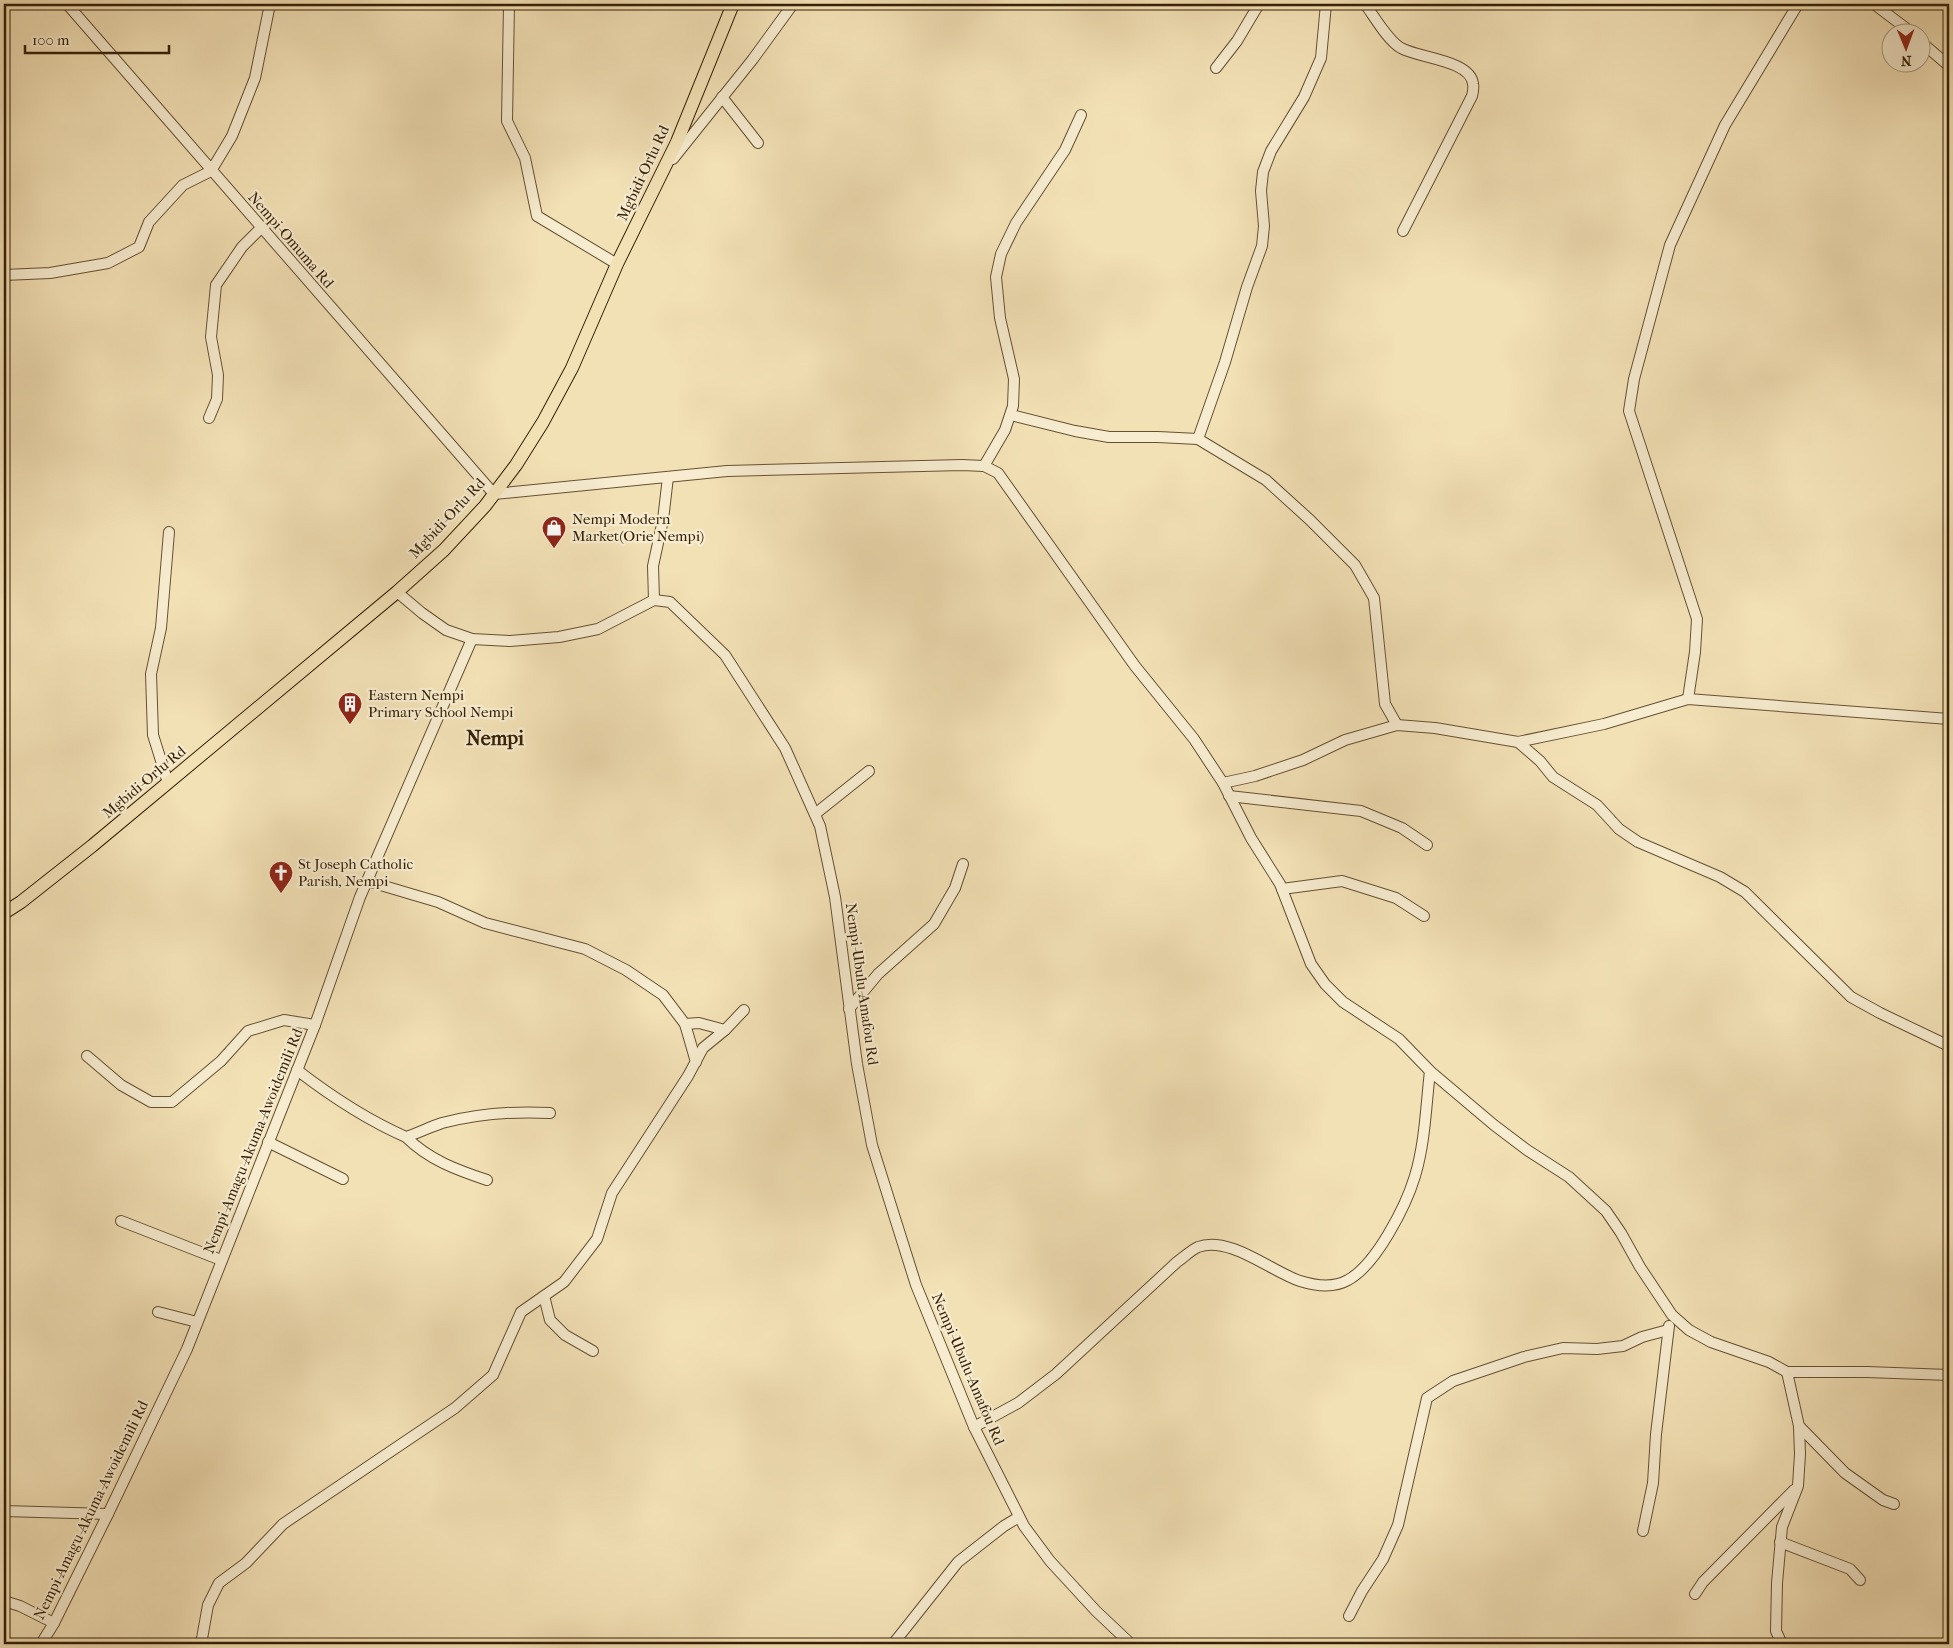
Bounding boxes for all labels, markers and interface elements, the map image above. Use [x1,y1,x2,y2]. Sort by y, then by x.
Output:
scale bar [25,22,169,54]
north arrow [1880,22,1930,72]
text: 100 m [32,31,70,49]
text: N [1900,52,1912,69]
street label: Mgbidi-Orlu Rd [613,122,673,224]
street label: Nempi-Omuma Rd [244,188,338,292]
street label: Mgbidi-Orlu Rd [405,474,489,562]
place label: Nempi Modern Market(Orie Nempi) [572,510,704,545]
shop icon: Nempi Modern Market(Orie Nempi) [541,515,567,549]
place label: Eastern Nempi Primary School Nempi [368,686,514,721]
building icon: Eastern Nempi Primary School Nempi [337,691,363,725]
district label: Nempi [466,727,525,750]
street label: Mgbidi-Orlu Rd [99,741,190,822]
place label: St Joseph Catholic Parish, Nempi [298,855,414,890]
church icon: St Joseph Catholic Parish, Nempi [268,860,294,894]
street label: Nempi-Ubulu-Amafou Rd [842,902,882,1067]
street label: Nempi-Amagu-Akuma-Awoidemili Rd [199,1025,307,1256]
street label: Nempi-Ubulu-Amafou Rd [928,1290,1009,1449]
street label: Nempi-Amagu-Akuma-Awoidemili Rd [30,1397,152,1622]

